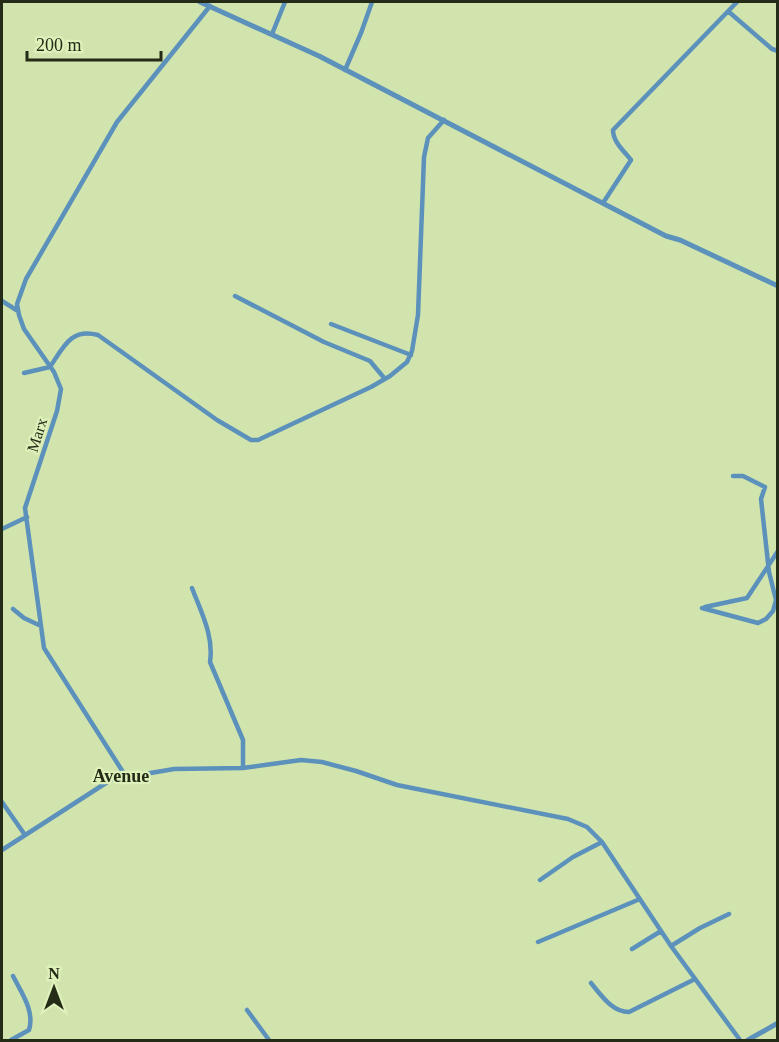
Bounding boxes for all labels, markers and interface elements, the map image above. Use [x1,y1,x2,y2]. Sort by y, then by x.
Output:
scale bar [27,24,160,62]
text: 200 m [36,35,82,55]
street label: Marx [24,416,50,454]
district label: Avenue [93,766,149,786]
north arrow [24,958,84,1018]
text: N [48,965,60,982]

